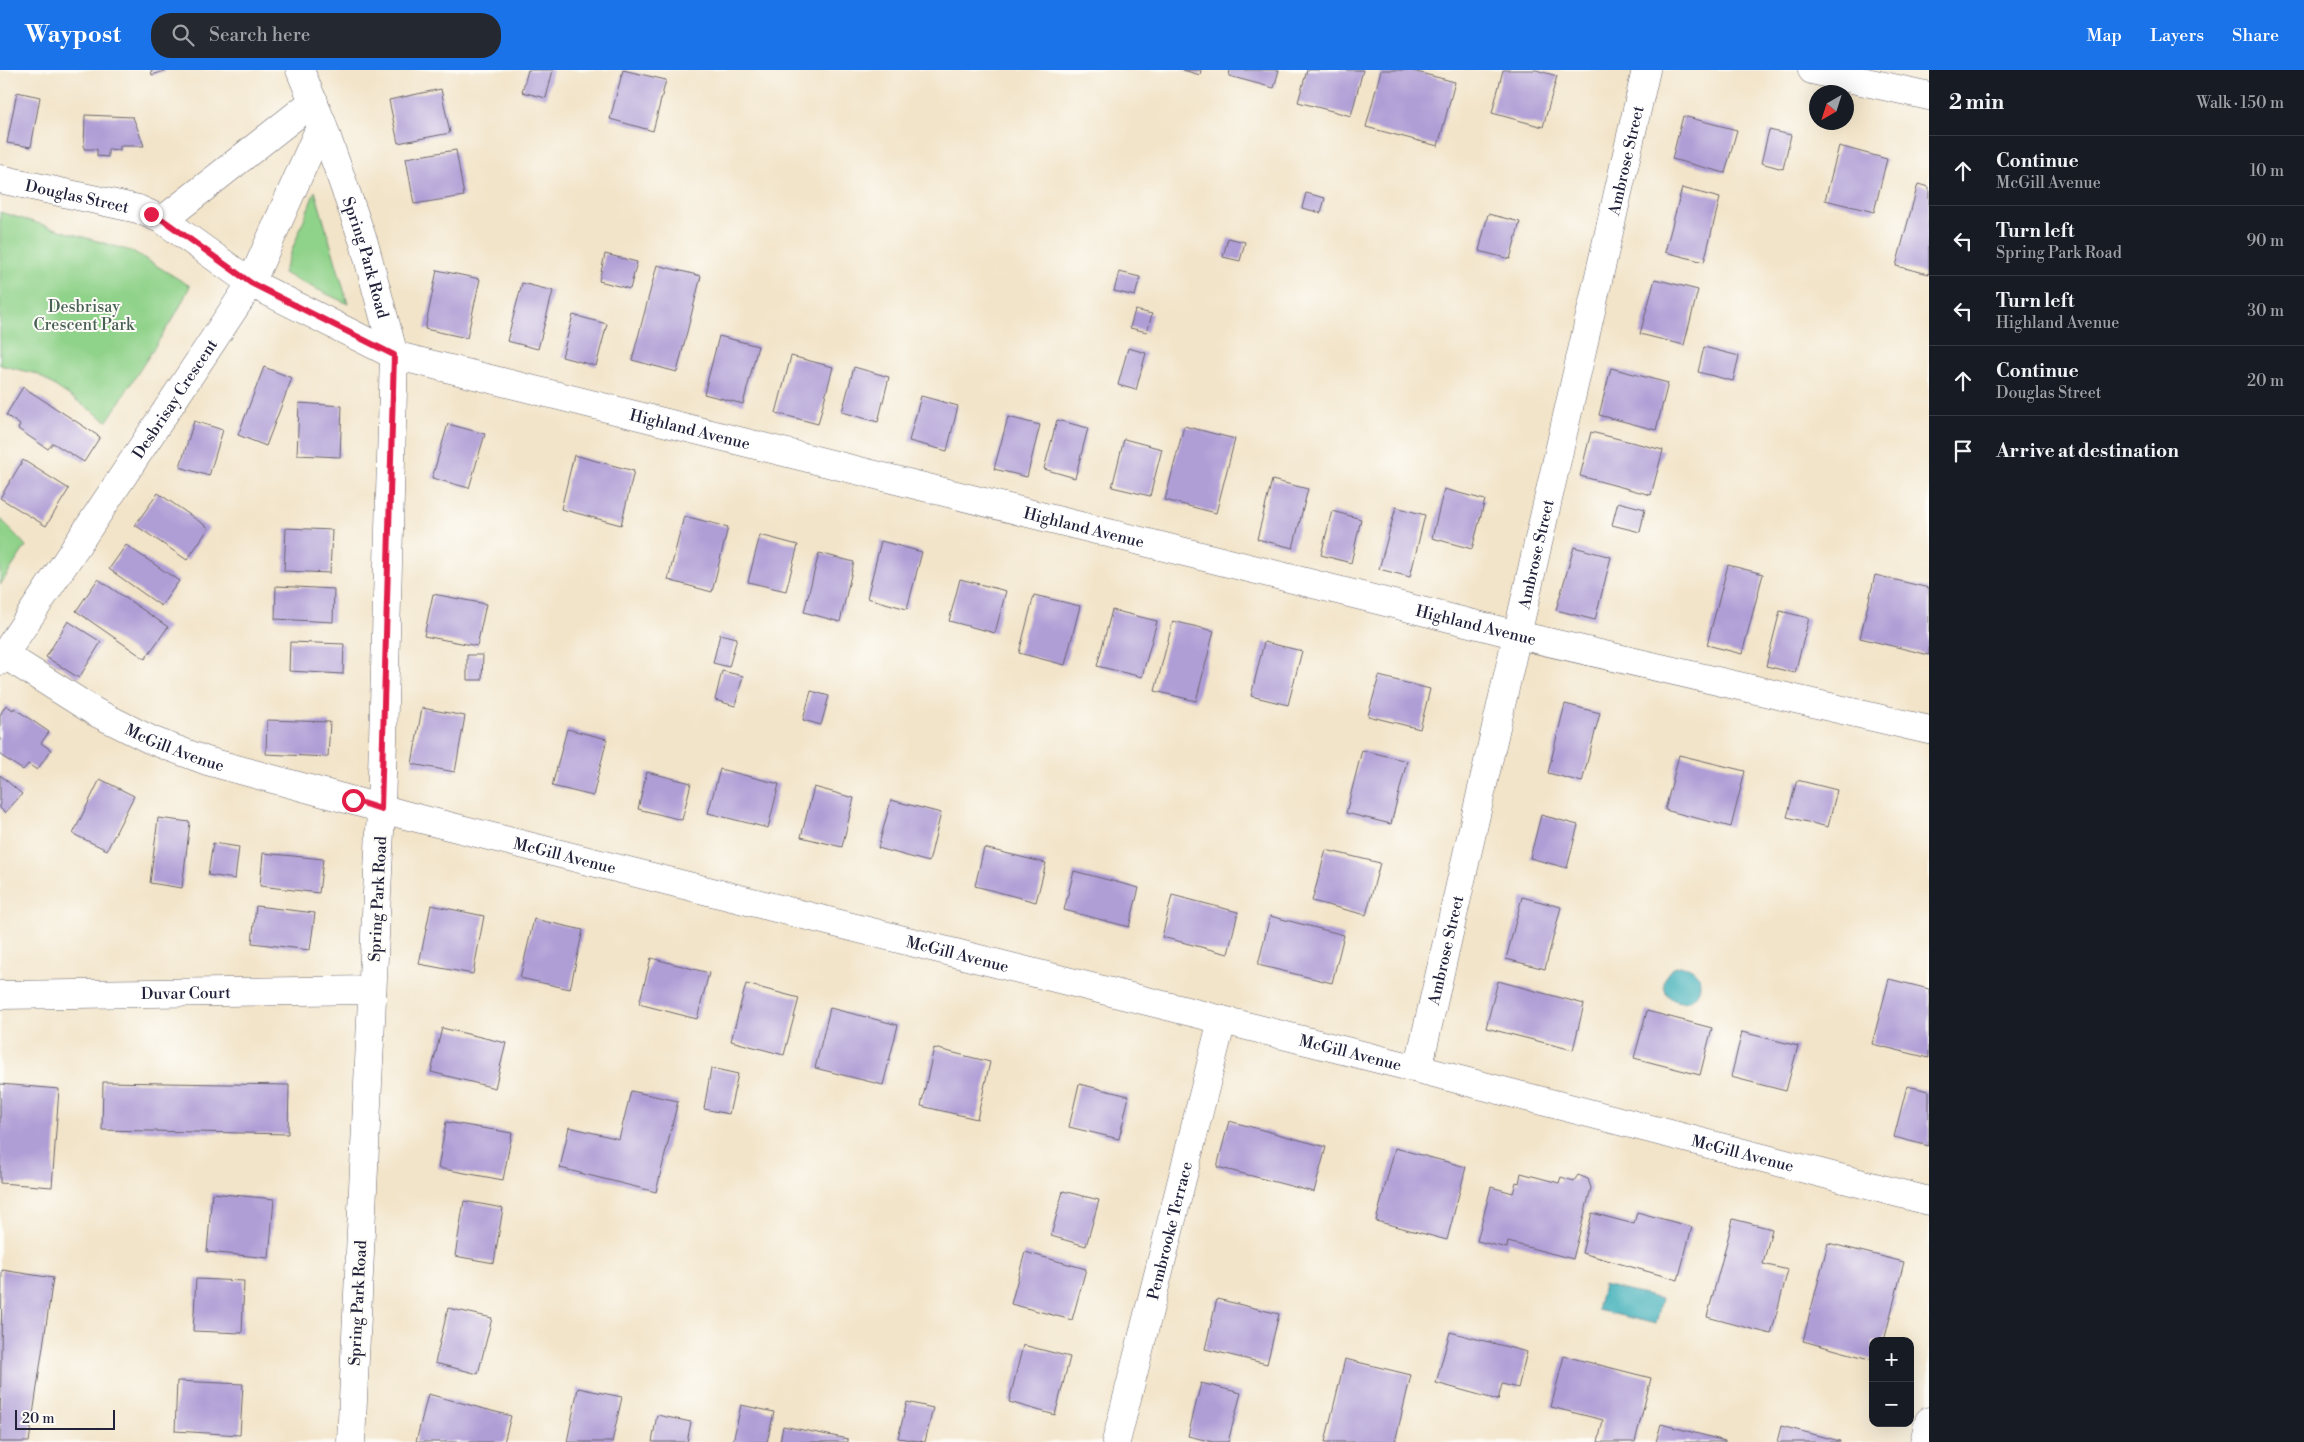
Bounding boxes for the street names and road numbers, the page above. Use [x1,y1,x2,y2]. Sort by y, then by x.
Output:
street label: Ambrose Street [1604,104,1649,218]
street label: Douglas Street [23,176,131,218]
street label: Spring Park Road [338,194,393,321]
street label: Desbrisay Crescent [128,335,222,463]
street label: Highland Avenue [627,405,752,454]
street label: Ambrose Street [1514,497,1559,612]
street label: Highland Avenue [1021,503,1146,553]
street label: Highland Avenue [1413,601,1538,650]
street label: McGill Avenue [121,720,226,776]
street label: McGill Avenue [511,834,618,879]
street label: Spring Park Road [365,836,391,962]
street label: Ambrose Street [1424,893,1468,1008]
street label: McGill Avenue [904,932,1011,977]
street label: Duvar Court [141,983,231,1004]
street label: McGill Avenue [1297,1031,1404,1076]
street label: McGill Avenue [1689,1131,1796,1177]
street label: Pembrooke Terrace [1143,1160,1197,1302]
street label: Spring Park Road [345,1240,371,1366]

